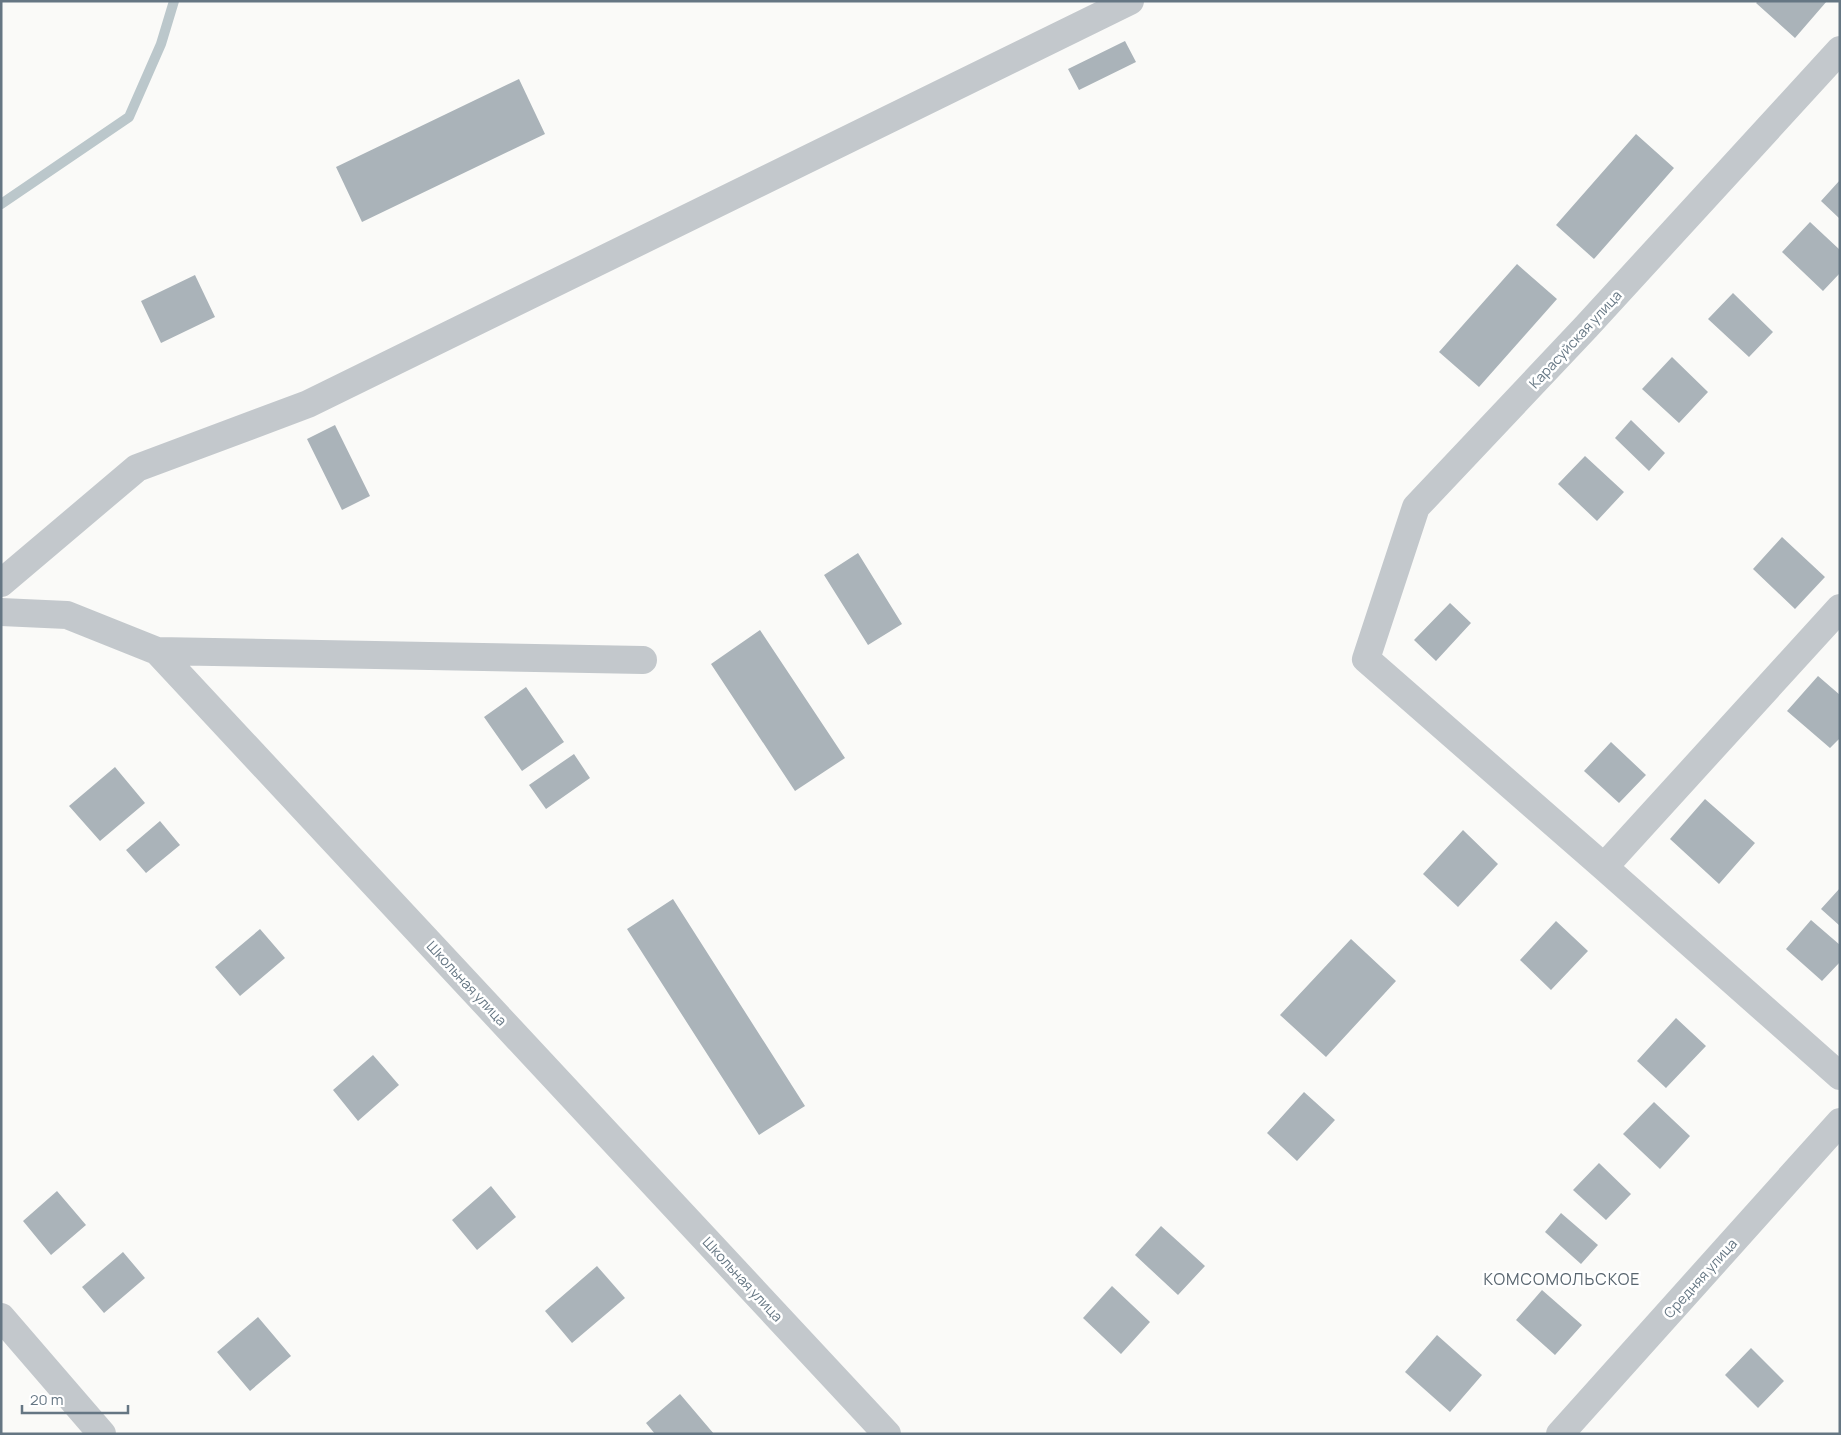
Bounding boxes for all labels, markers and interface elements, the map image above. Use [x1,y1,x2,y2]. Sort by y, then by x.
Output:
street label: Карасуйская улица [1525,286,1625,392]
street label: Школьная улица [423,937,511,1029]
street label: Школьная улица [699,1233,787,1325]
street label: Средняя улица [1659,1234,1741,1322]
district label: КОМСОМОЛЬСКОЕ [1484,1268,1640,1290]
scale bar [22,1382,129,1414]
text: 20 m [30,1389,63,1410]

